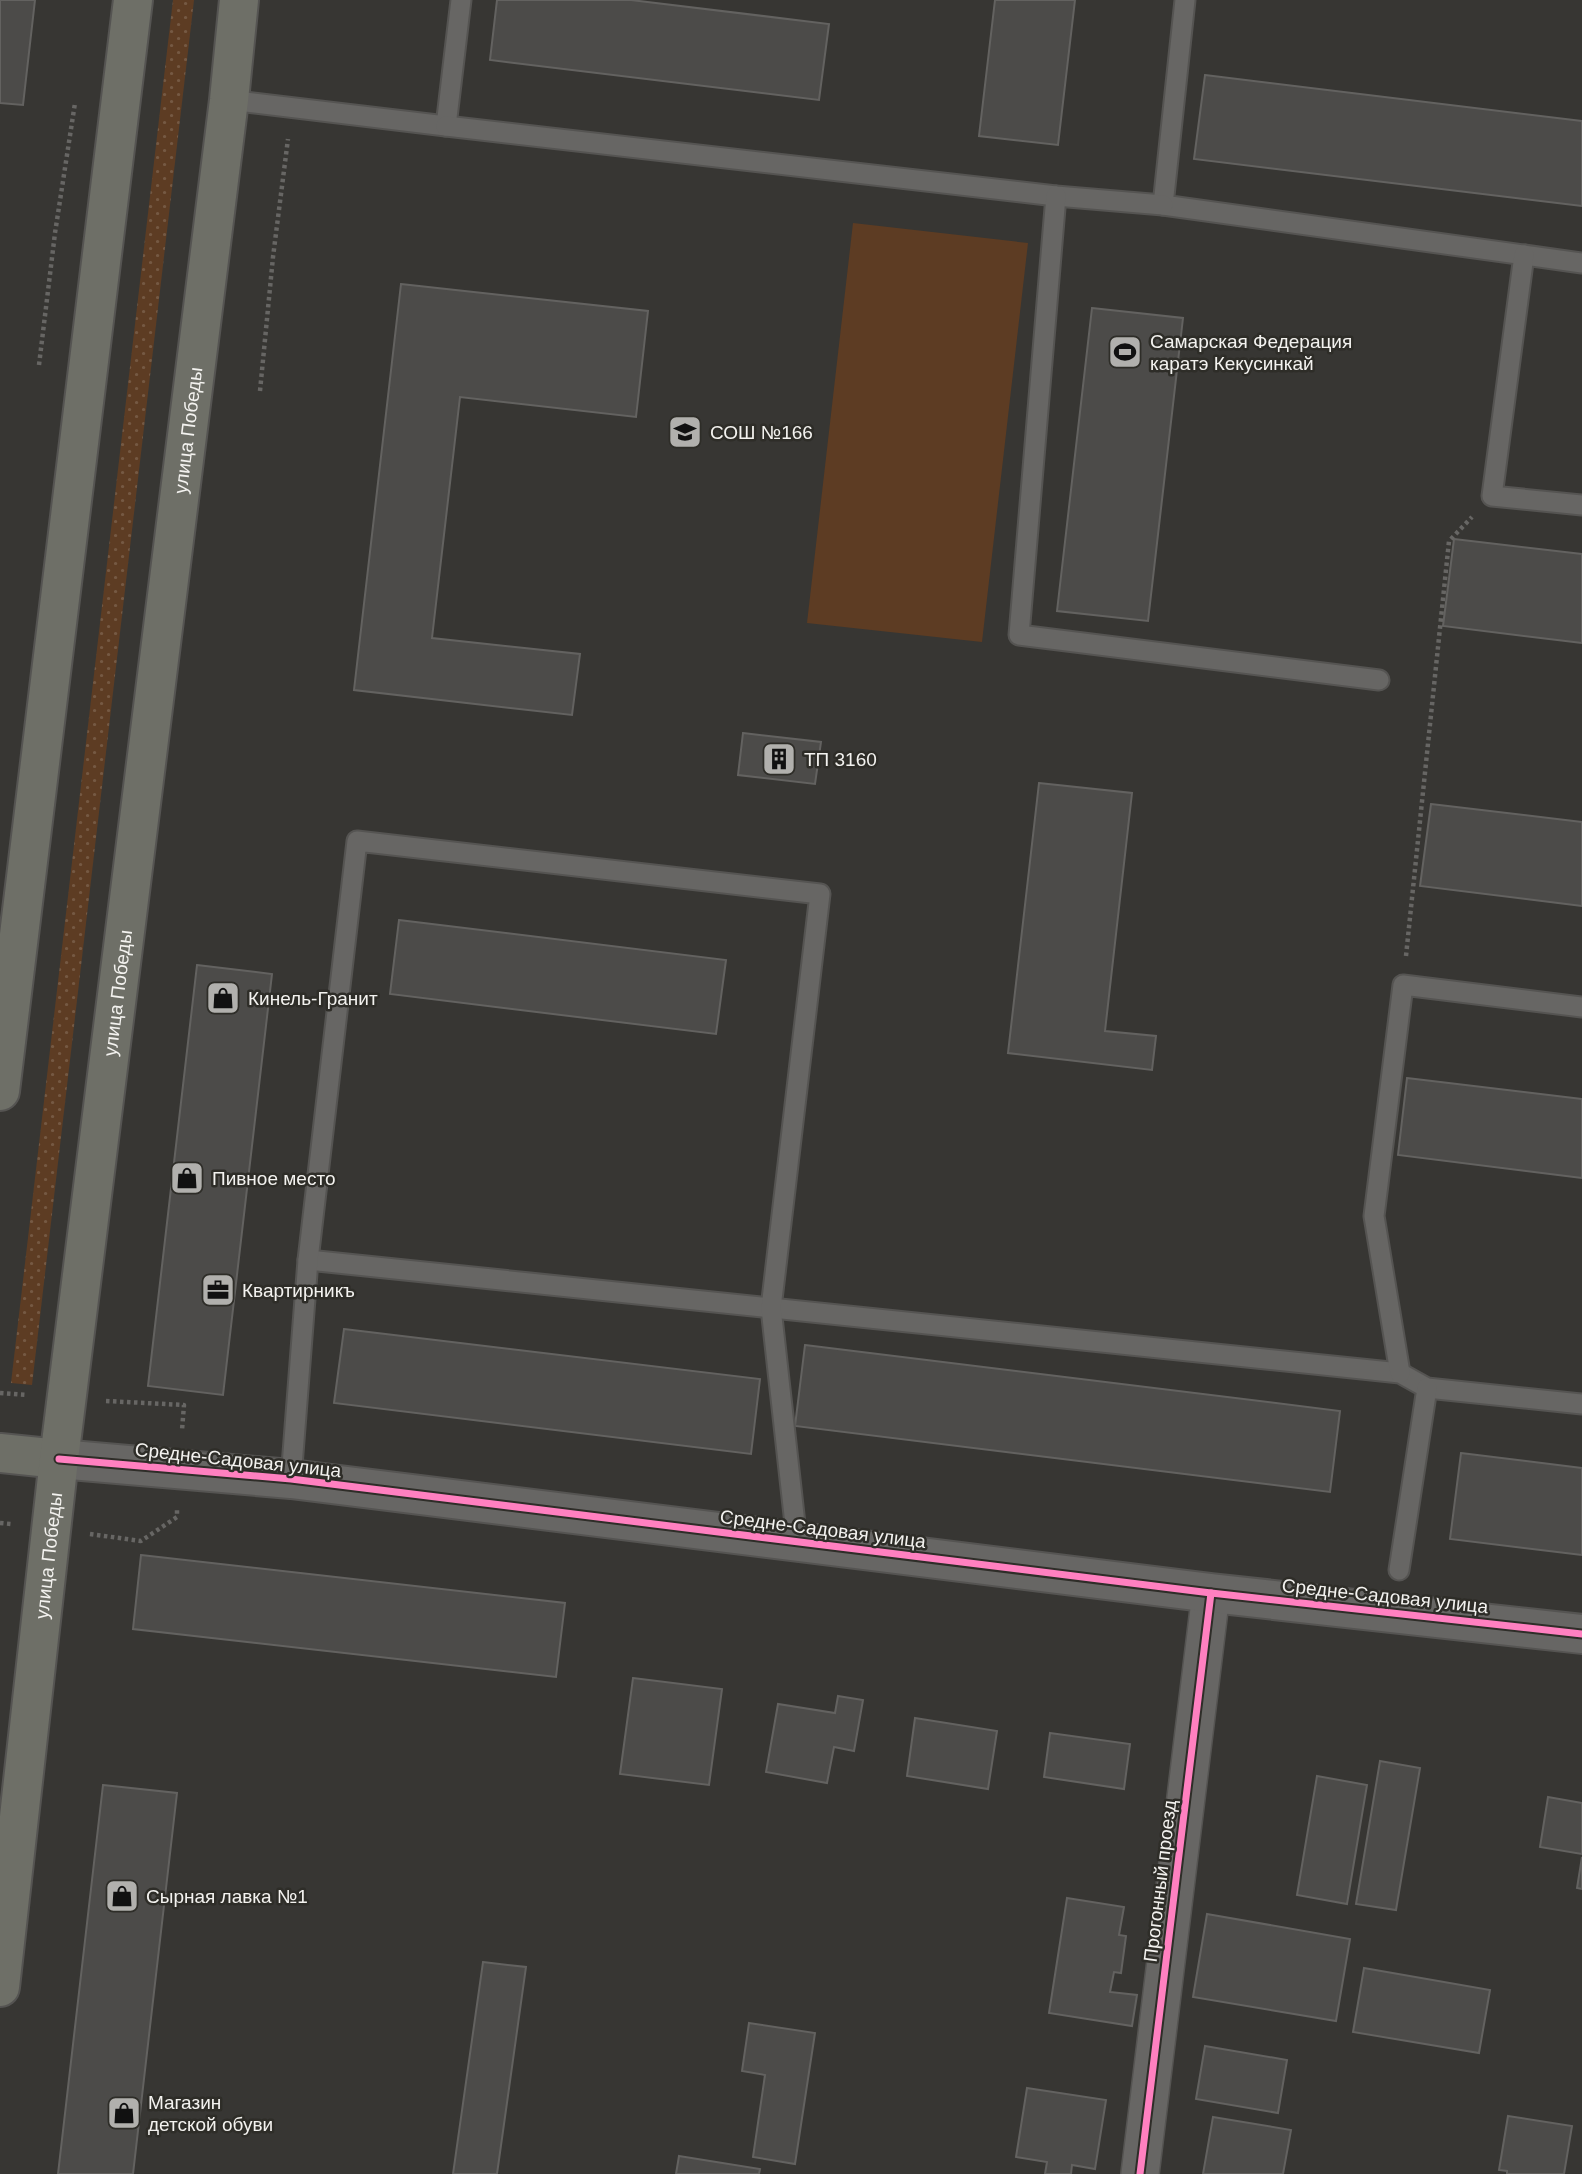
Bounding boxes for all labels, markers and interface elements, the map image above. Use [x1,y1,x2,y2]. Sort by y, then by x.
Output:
place label: Самарская Федерация каратэ Кекусинкай [1150,331,1352,374]
sports icon: Самарская Федерация каратэ Кекусинкай [1106,333,1144,371]
street label: улица Победы [169,366,206,495]
school or university icon: СОШ №166 [666,413,704,451]
place label: СОШ №166 [710,422,813,443]
building icon: ТП 3160 [760,740,798,778]
place label: ТП 3160 [804,749,877,770]
street label: улица Победы [99,928,136,1057]
shop icon: Кинель-Гранит [204,979,242,1017]
place label: Кинель-Гранит [248,988,378,1009]
shop icon: Пивное место [168,1159,206,1197]
place label: Пивное место [212,1168,335,1189]
office icon: Квартирникъ [199,1271,237,1309]
place label: Квартирникъ [242,1280,355,1301]
street label: Средне-Садовая улица [134,1439,343,1481]
street label: улица Победы [31,1491,66,1620]
street label: Средне-Садовая улица [719,1506,928,1552]
street label: Средне-Садовая улица [1281,1575,1490,1617]
street label: Прогонный проезд [1140,1799,1180,1963]
shop icon: Сырная лавка №1 [103,1877,141,1915]
place label: Сырная лавка №1 [146,1886,308,1907]
place label: Магазин детской обуви [148,2092,273,2135]
shop icon: Магазин детской обуви [105,2094,143,2132]

